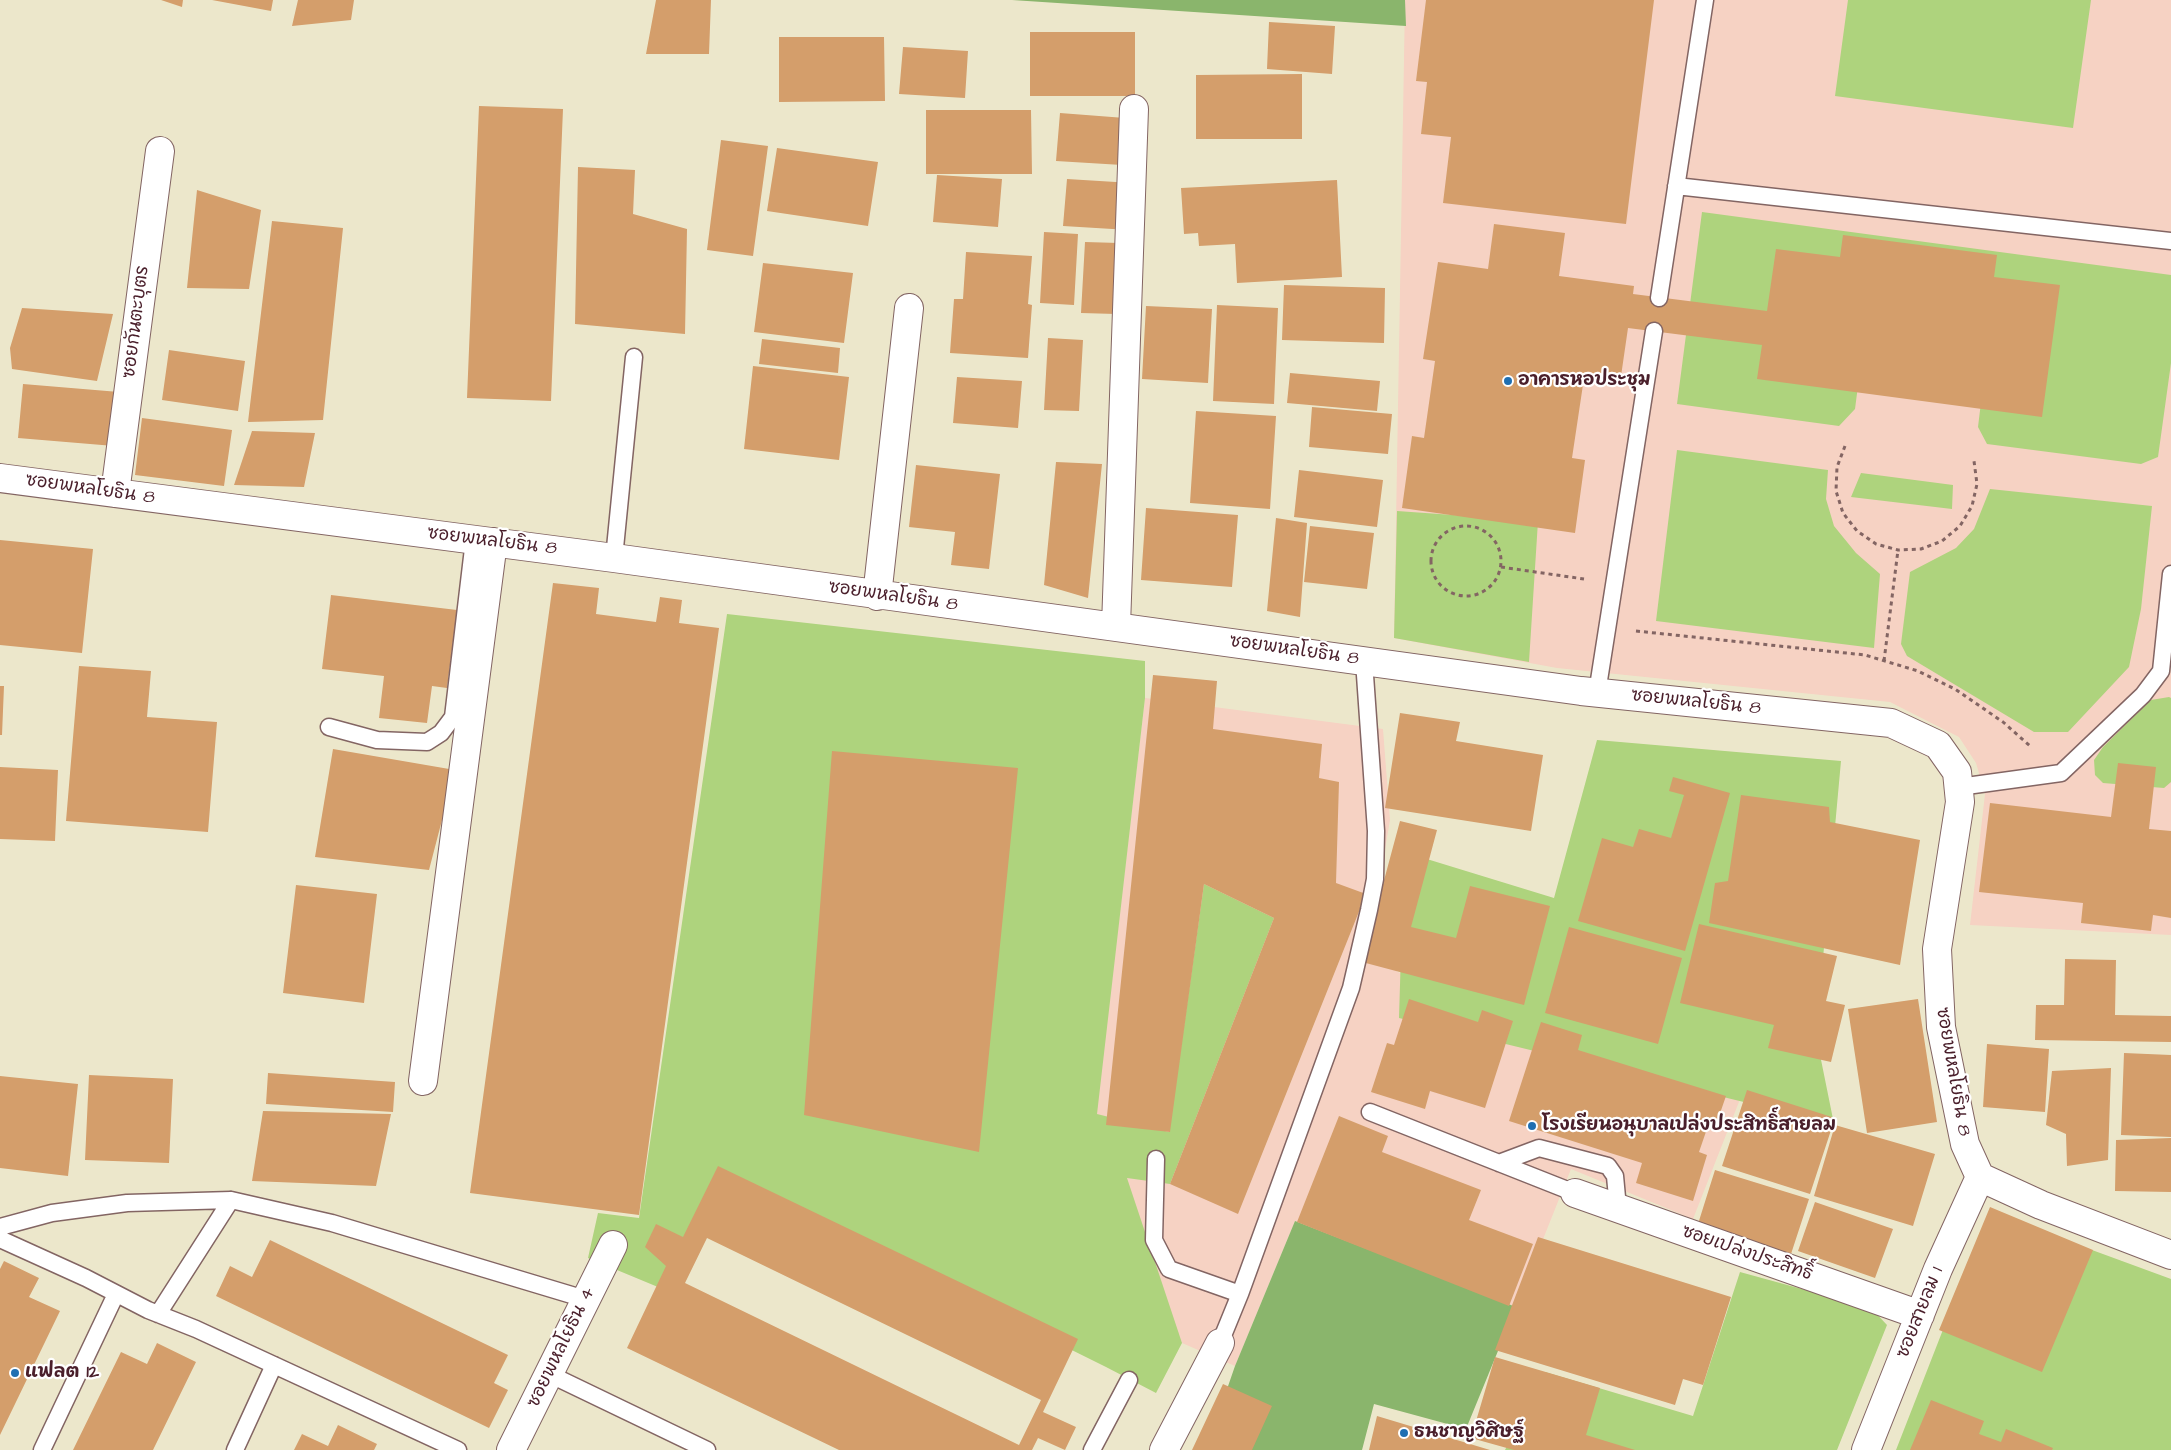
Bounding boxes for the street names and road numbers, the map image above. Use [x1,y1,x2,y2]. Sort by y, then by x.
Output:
street label: ซอยกันตะบุตร [119,264,155,380]
street label: ซอยพหลโยธิน 8 [24,470,156,510]
street label: ซอยพหลโยธิน 8 [426,523,558,561]
street label: ซอยพหลโยธิน 8 [827,577,959,617]
street label: ซอยพหลโยธิน 8 [1228,631,1360,671]
street label: ซอยพหลโยธิน 8 [1630,685,1762,721]
street label: ซอยพหลโยธิน 8 [1930,1006,1974,1138]
street label: ซอยเปล่งประสิทธิ์ [1679,1221,1815,1287]
street label: ซอยสายลม 1 [1893,1264,1949,1362]
street label: ซอยพหลโยธิน 4 [524,1284,600,1412]

